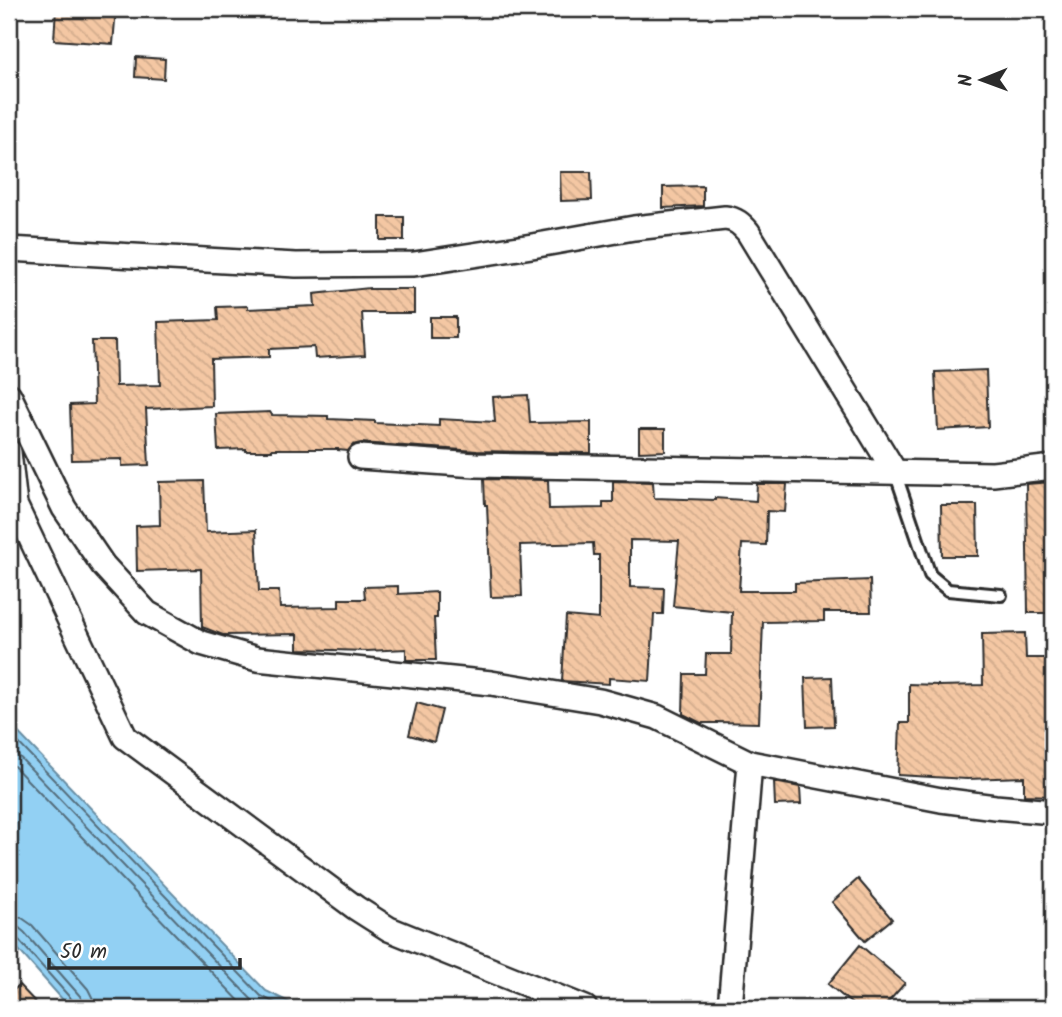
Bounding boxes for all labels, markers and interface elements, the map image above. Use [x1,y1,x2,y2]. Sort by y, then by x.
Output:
north arrow [946,46,1016,116]
text: N [952,74,982,87]
scale bar [49,926,240,970]
text: 50 m [60,936,107,969]

